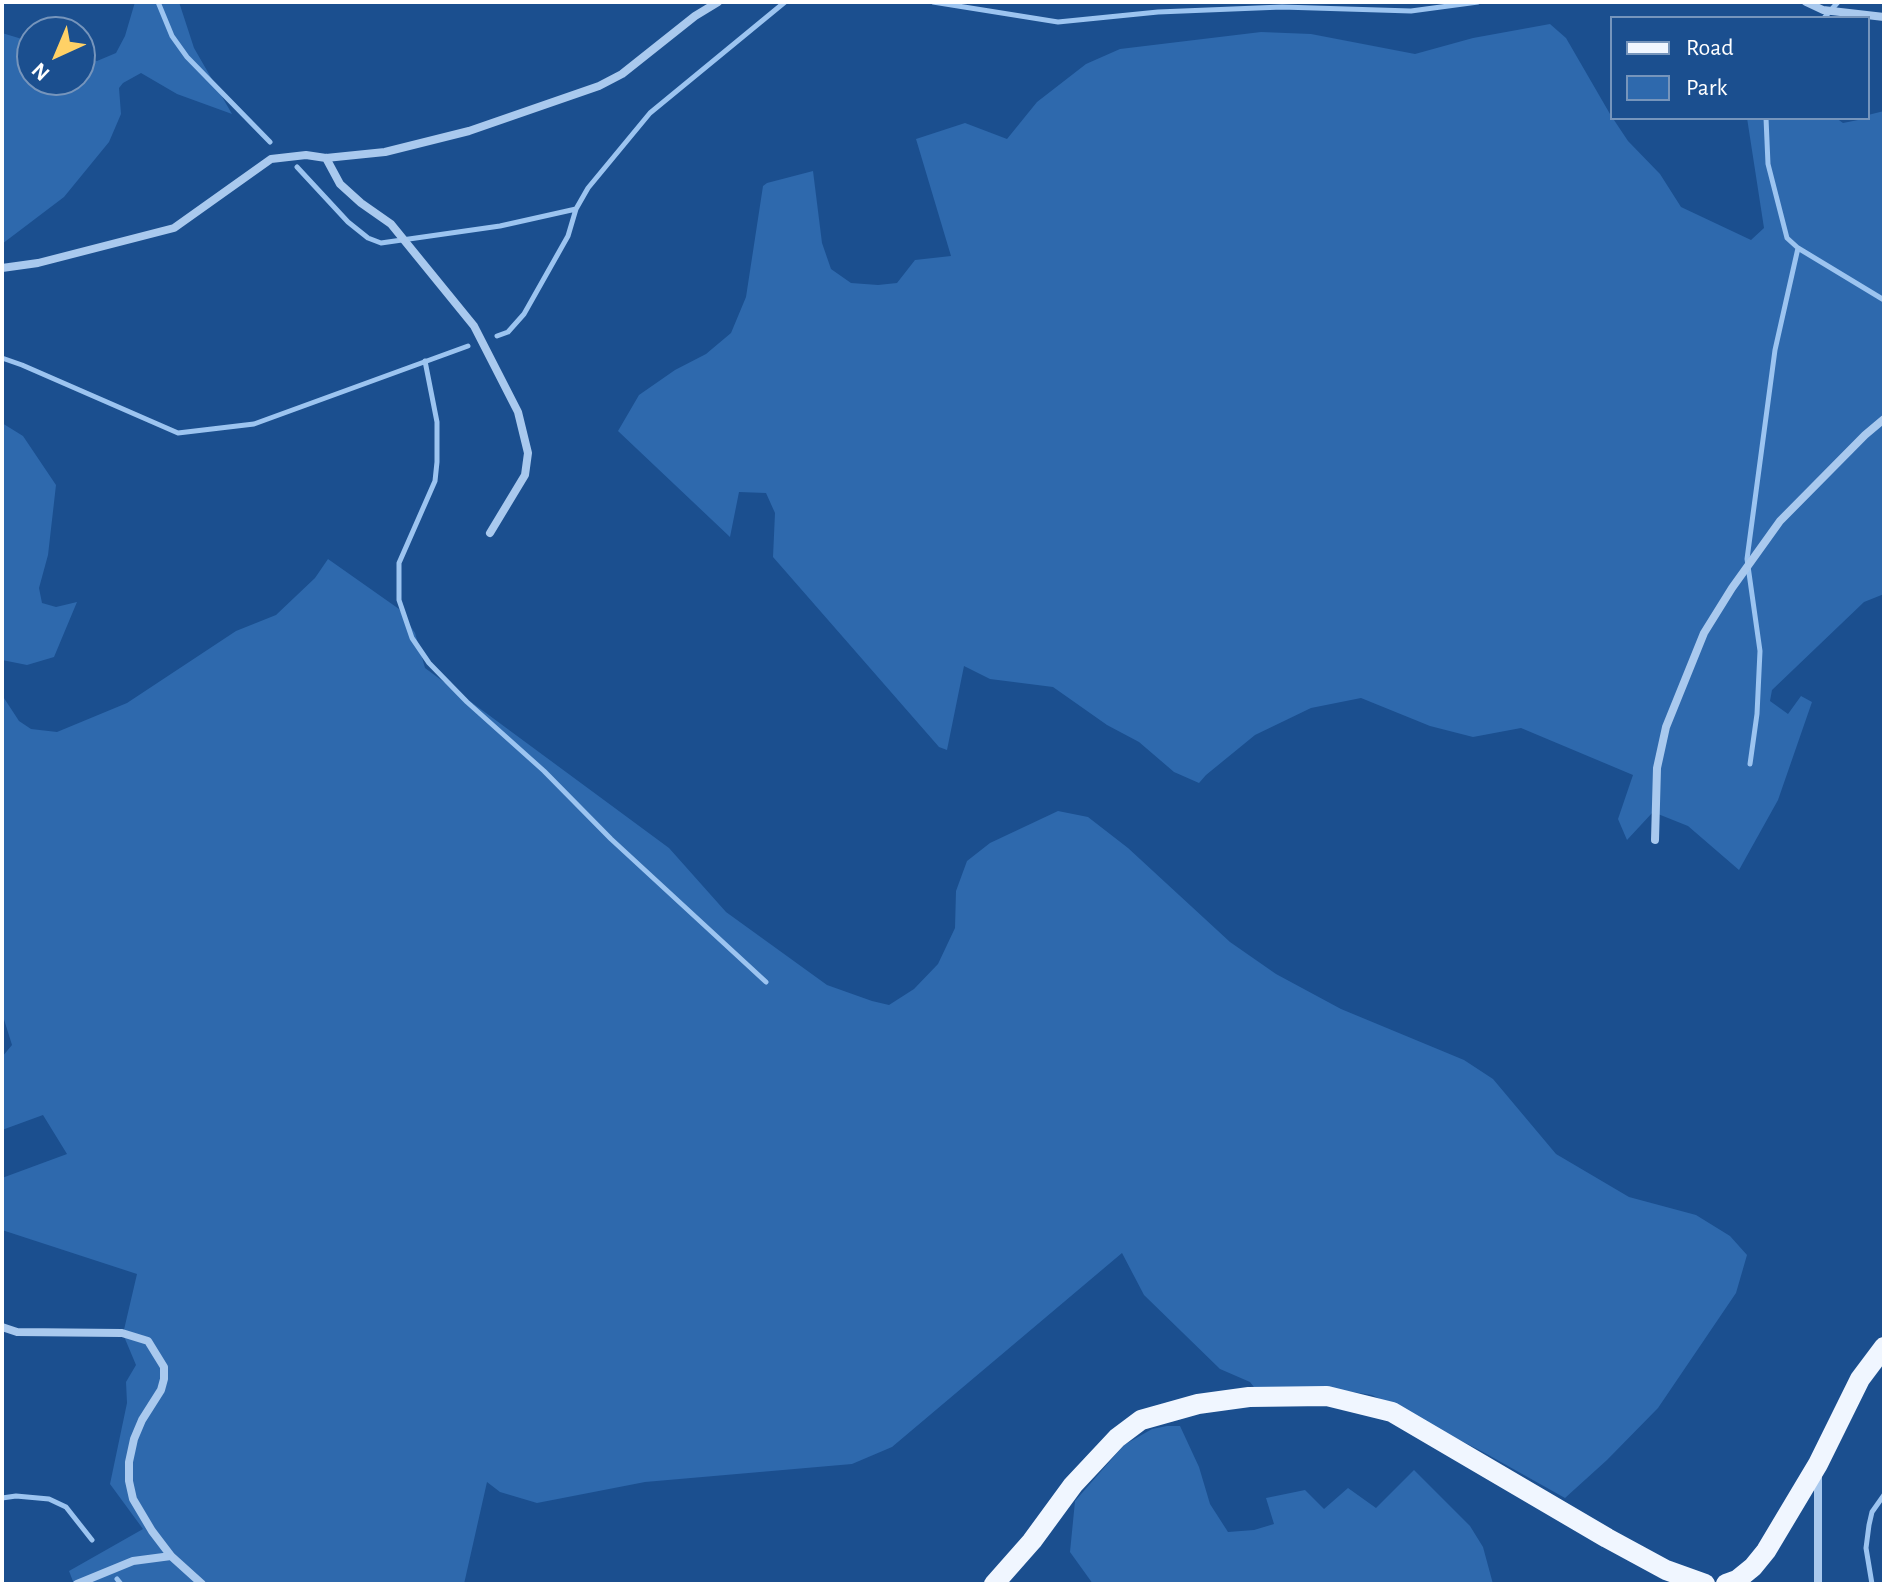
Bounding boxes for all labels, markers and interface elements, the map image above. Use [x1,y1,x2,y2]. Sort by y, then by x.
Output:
north arrow [16,16,96,96]
legend [1610,16,1870,120]
text: Road [1686,36,1734,60]
text: N [28,59,54,85]
text: Park [1686,76,1727,100]

